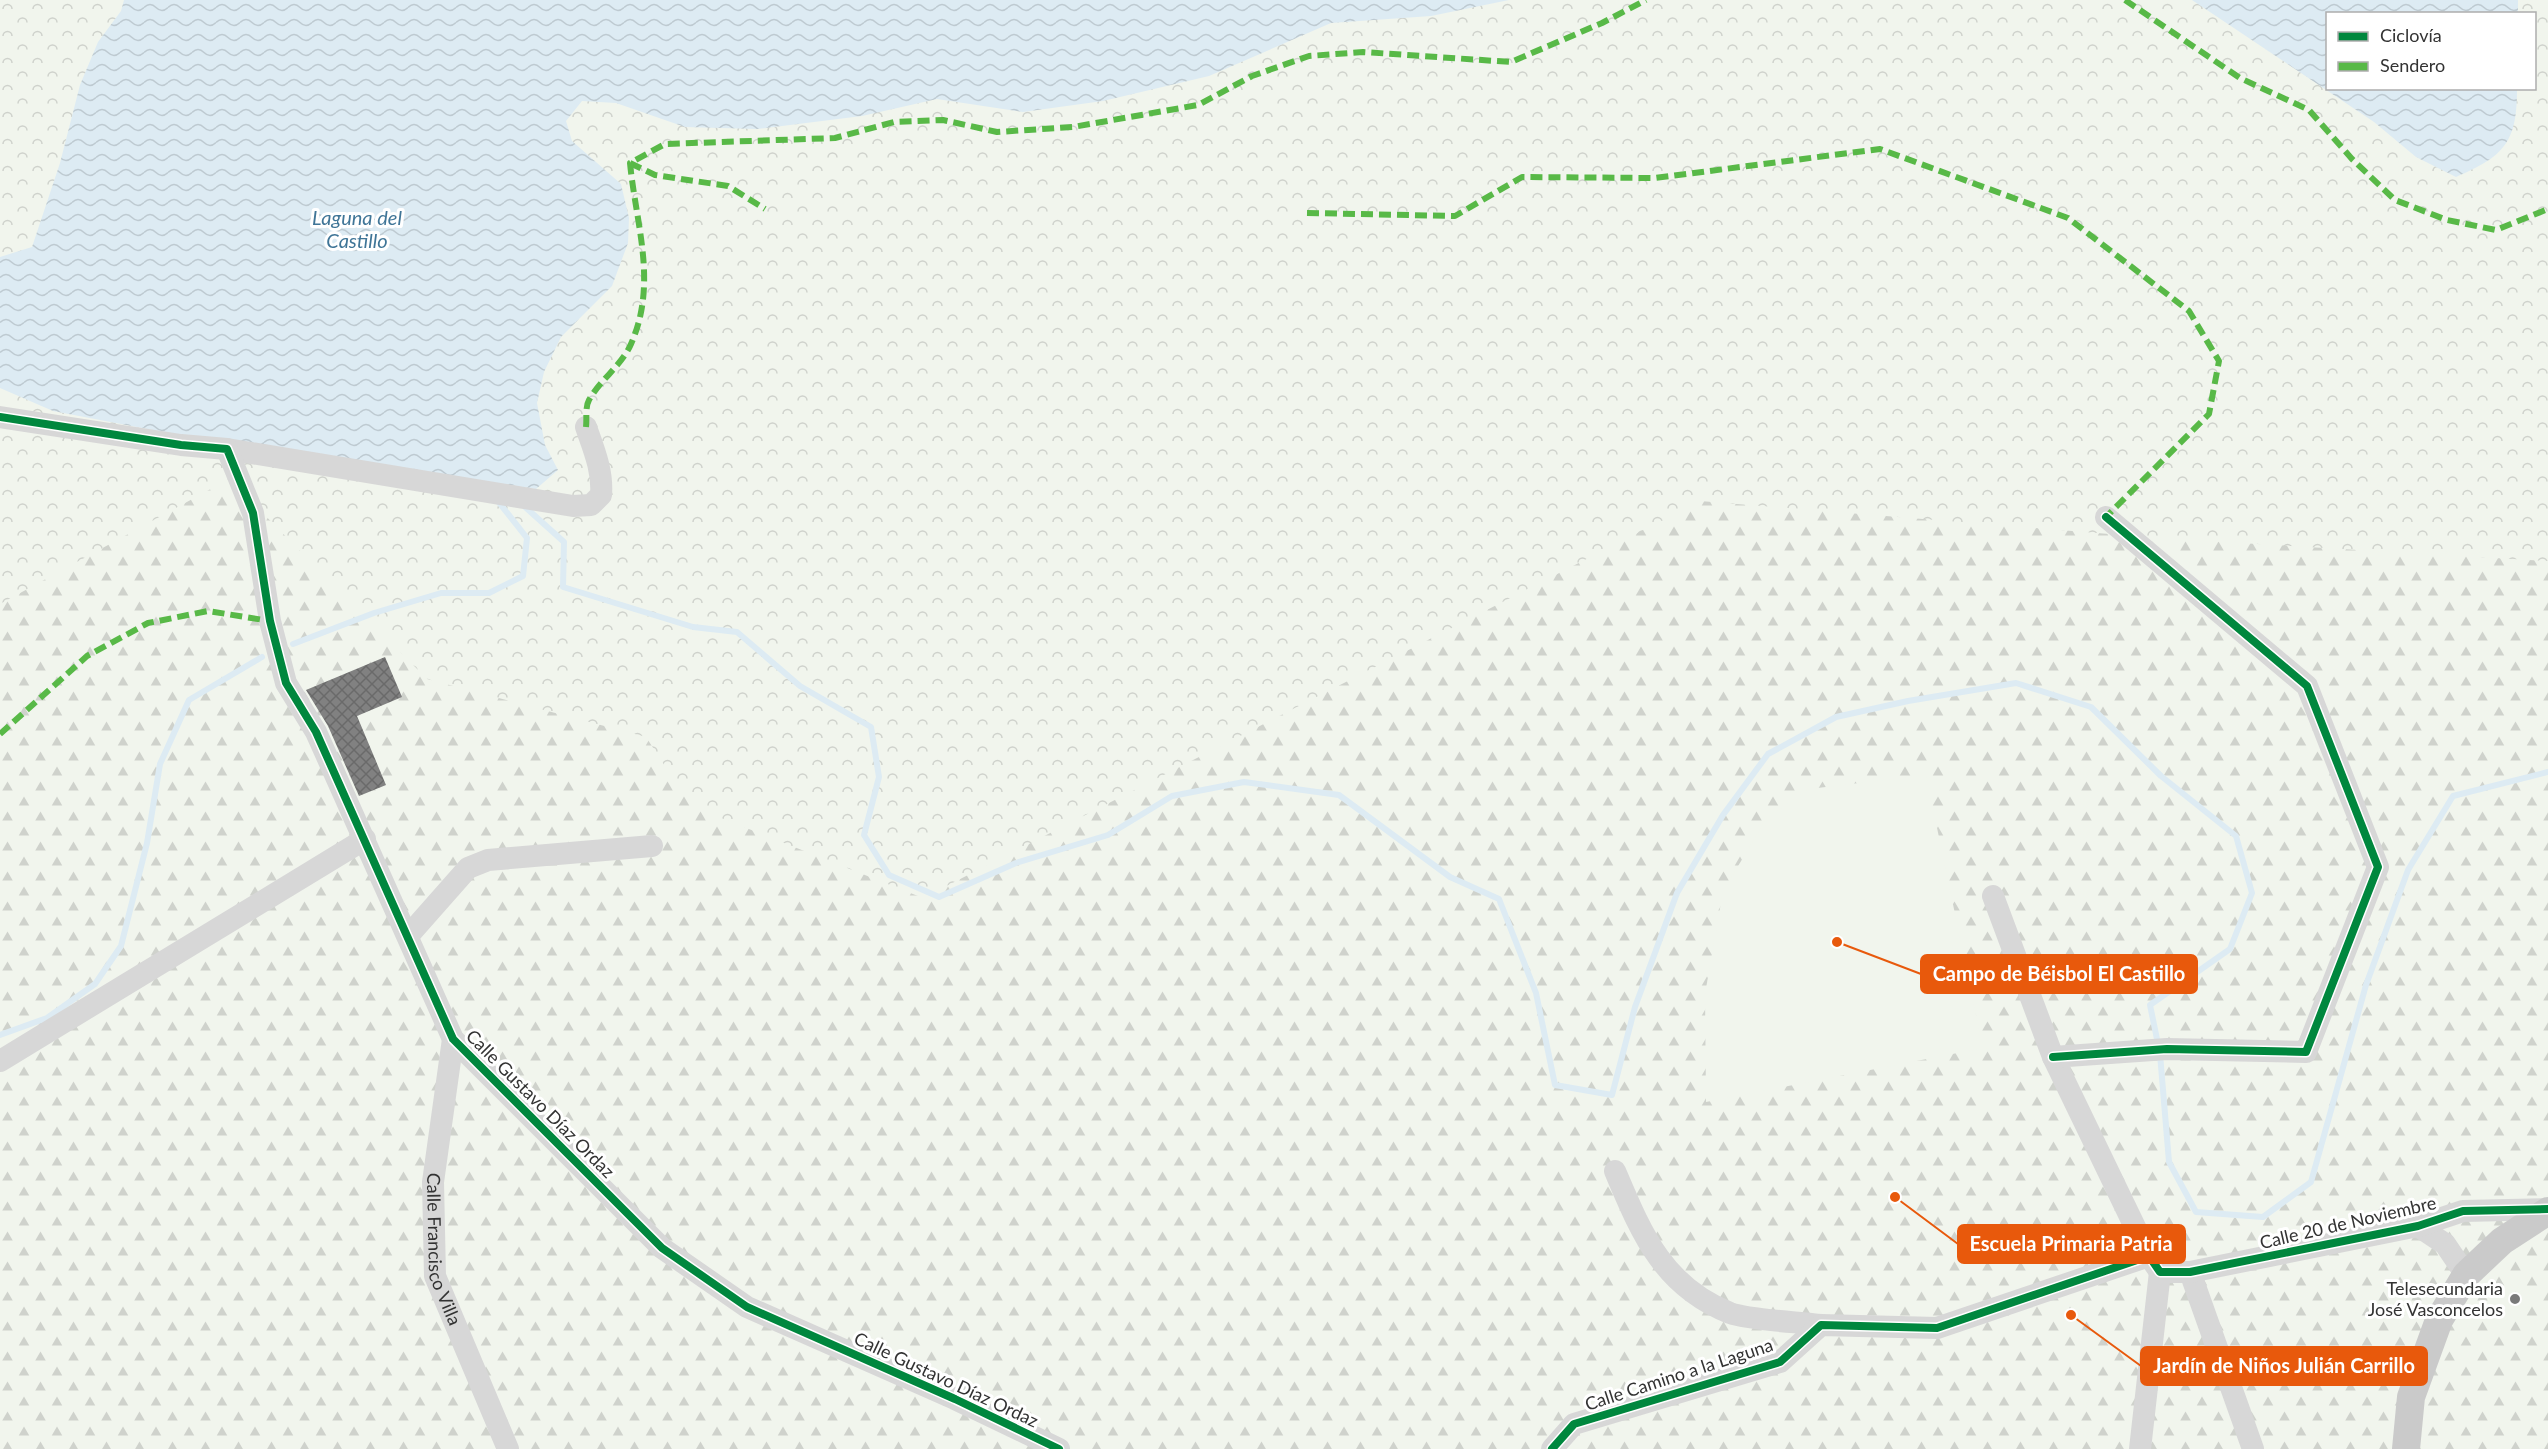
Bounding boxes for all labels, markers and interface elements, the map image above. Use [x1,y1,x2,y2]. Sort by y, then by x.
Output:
legend [2326,12,2536,90]
text: Ciclovía [2380,24,2442,46]
text: Sendero [2380,54,2445,76]
water label: Laguna del Castillo [312,205,402,252]
callout: Campo de Béisbol El Castillo [1921,955,2197,993]
text: Campo de Béisbol El Castillo [1933,961,2185,985]
street label: Calle Gustavo Díaz Ordaz [462,1025,619,1182]
street label: Calle Francisco Villa [423,1171,466,1328]
street label: Calle 20 de Noviembre [2257,1191,2438,1253]
callout: Escuela Primaria Patria [1958,1225,2185,1263]
text: Escuela Primaria Patria [1969,1231,2173,1255]
place label: Telesecundaria José Vasconcelos [2368,1277,2503,1320]
marker: Telesecundaria José Vasconcelos [2508,1292,2522,1306]
street label: Calle Gustavo Díaz Ordaz [851,1327,1042,1431]
street label: Calle Camino a la Laguna [1582,1333,1776,1415]
callout: Jardín de Niños Julián Carrillo [2141,1347,2427,1385]
text: Jardín de Niños Julián Carrillo [2153,1353,2415,1377]

